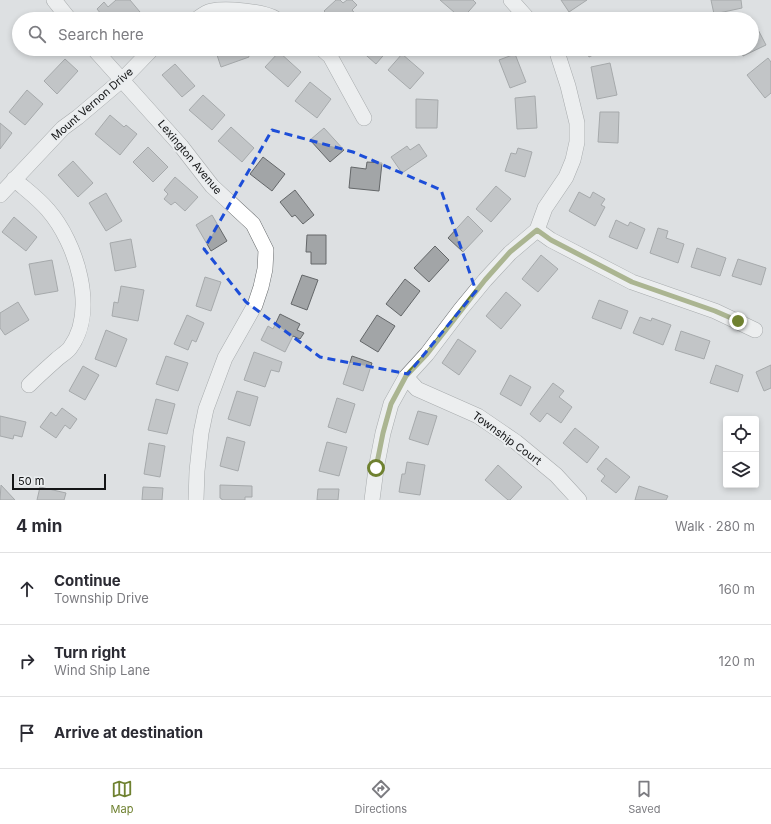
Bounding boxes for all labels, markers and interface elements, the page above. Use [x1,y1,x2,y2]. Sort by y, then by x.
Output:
search box [12,12,759,56]
icon: search [26,23,48,45]
text: Search here [58,25,144,44]
street label: Mount Vernon Drive [48,65,136,143]
street label: Lexington Avenue [155,117,225,197]
route end [729,312,747,330]
street label: Township Court [470,408,545,468]
map controls [723,416,759,488]
button: locate [723,416,759,452]
button: layers [723,452,759,488]
route start [367,459,385,477]
scale bar [12,472,106,491]
text: 50 m [18,474,44,488]
text: 4 min [16,516,62,536]
text: Walk · 280 m [675,518,755,534]
text: Continue [54,571,121,590]
icon: ahead [16,578,38,600]
text: 160 m [718,581,755,597]
text: Township Drive [54,590,149,606]
text: Turn right [54,643,126,662]
icon: right [16,650,38,672]
text: 120 m [719,653,755,669]
text: Wind Ship Lane [54,662,150,678]
icon: arrive [16,722,38,744]
text: Arrive at destination [54,723,203,742]
tab: Map [111,778,133,816]
tab: Directions [355,778,407,816]
tab: Saved [628,778,660,816]

